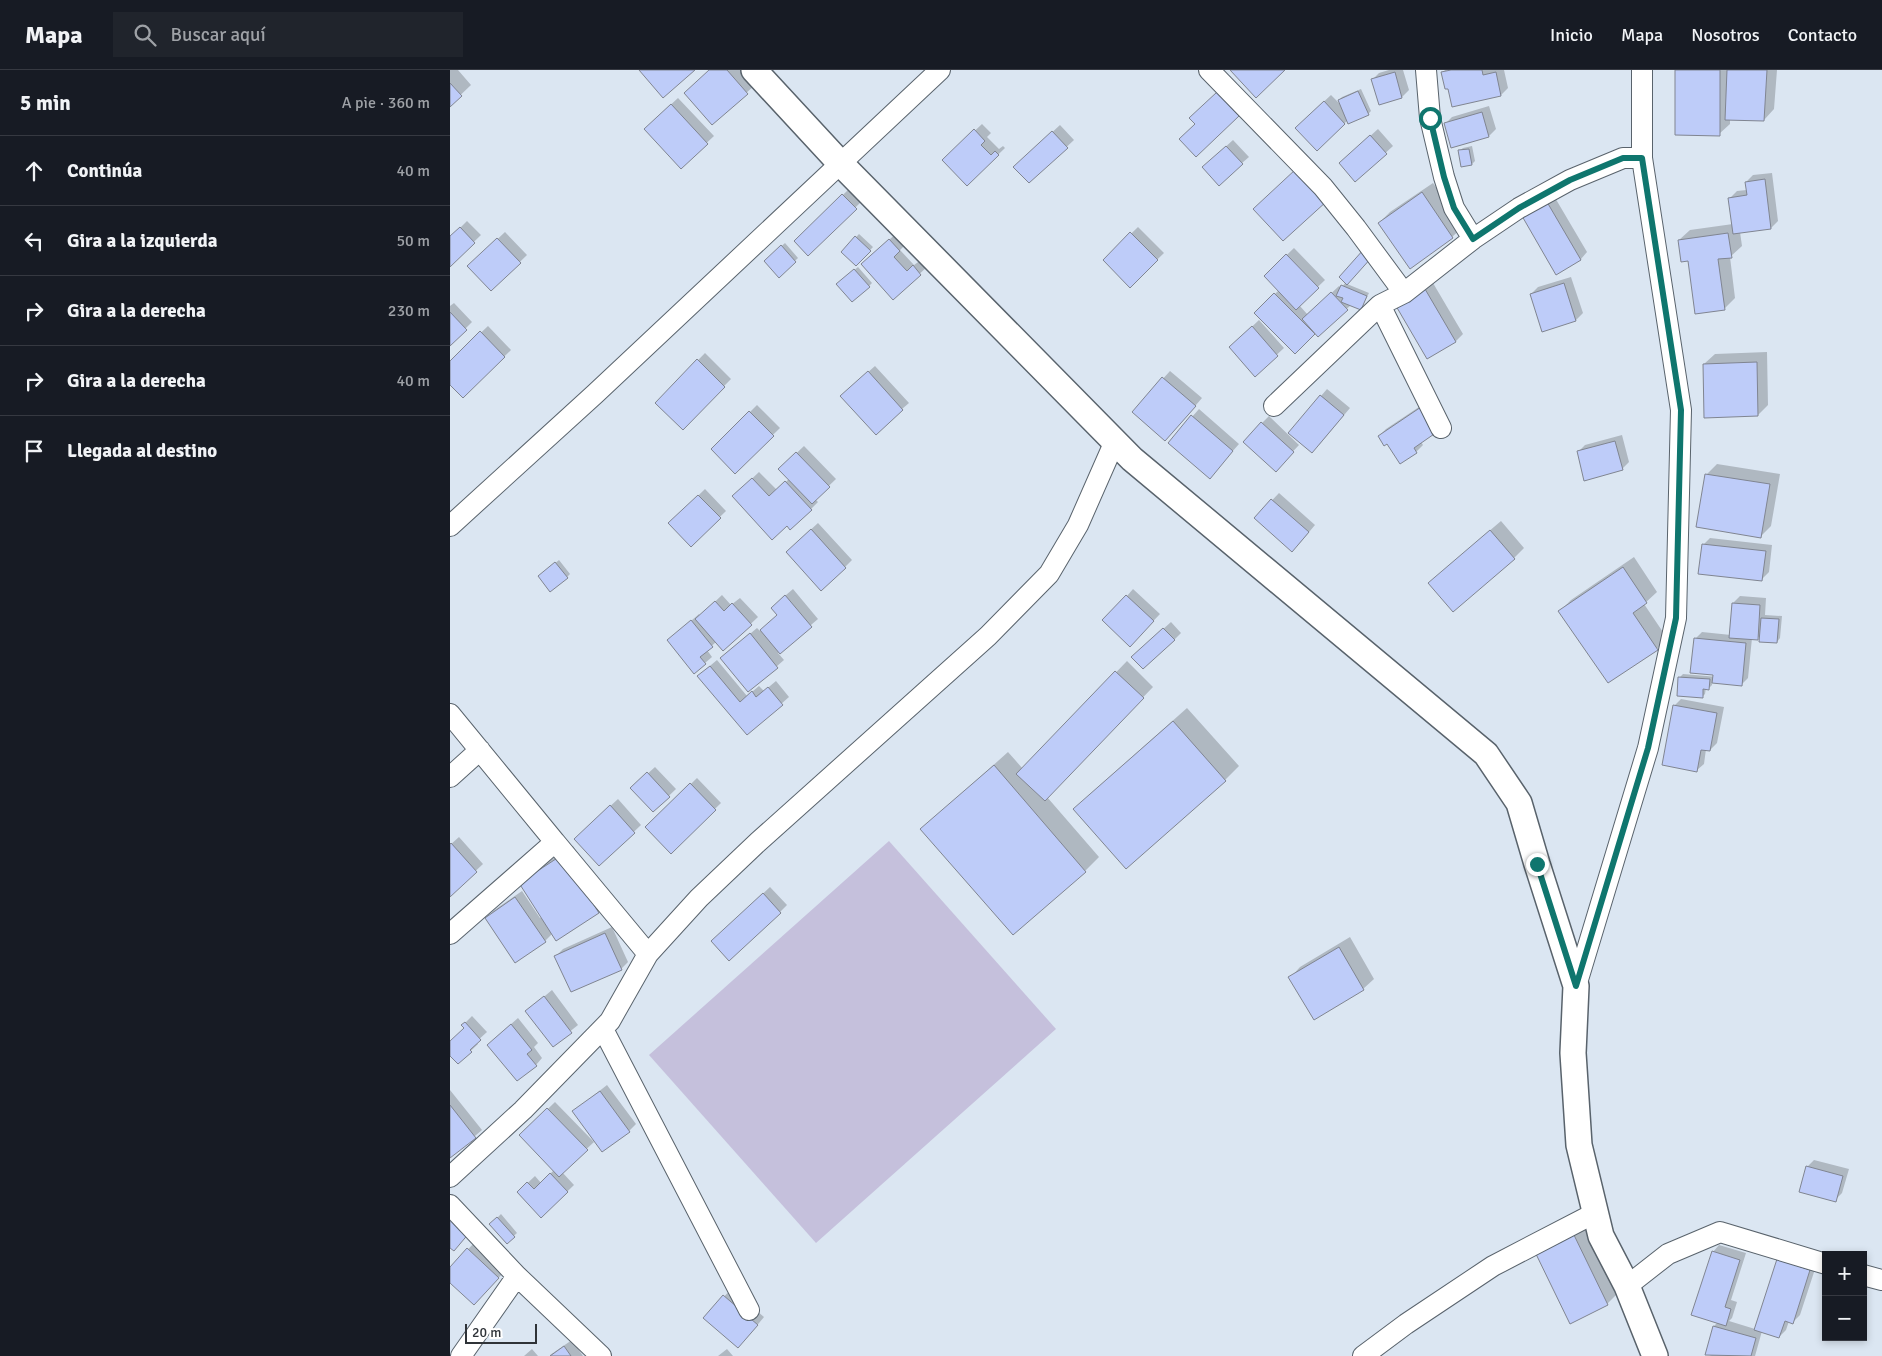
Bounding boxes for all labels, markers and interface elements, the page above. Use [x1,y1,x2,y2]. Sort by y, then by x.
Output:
search box [113,12,463,57]
text: Mapa [25,20,83,50]
icon: search [131,21,159,49]
text: Buscar aquí [171,23,266,47]
text: Inicio [1550,24,1593,46]
text: Mapa [1621,24,1663,46]
text: Nosotros [1691,24,1760,46]
text: Contacto [1788,24,1857,46]
text: 5 min [20,90,71,116]
text: A pie · 360 m [342,93,430,113]
route start [1419,107,1442,130]
icon: ahead [20,157,48,185]
text: Continúa [67,159,142,183]
text: 40 m [396,161,430,181]
icon: left [20,227,48,255]
text: Gira a la izquierda [67,229,217,253]
text: 50 m [396,231,430,251]
icon: right [20,297,48,325]
text: Gira a la derecha [67,299,206,323]
text: 230 m [388,301,430,321]
icon: right [20,367,48,395]
text: Gira a la derecha [67,369,206,393]
text: 40 m [396,371,430,391]
icon: arrive [20,437,48,465]
text: Llegada al destino [67,439,217,463]
route end [1526,853,1549,876]
map controls [1822,1251,1867,1341]
button: + [1822,1251,1867,1296]
button: − [1822,1296,1867,1341]
scale bar [465,1321,538,1344]
text: 20 m [472,1324,501,1341]

